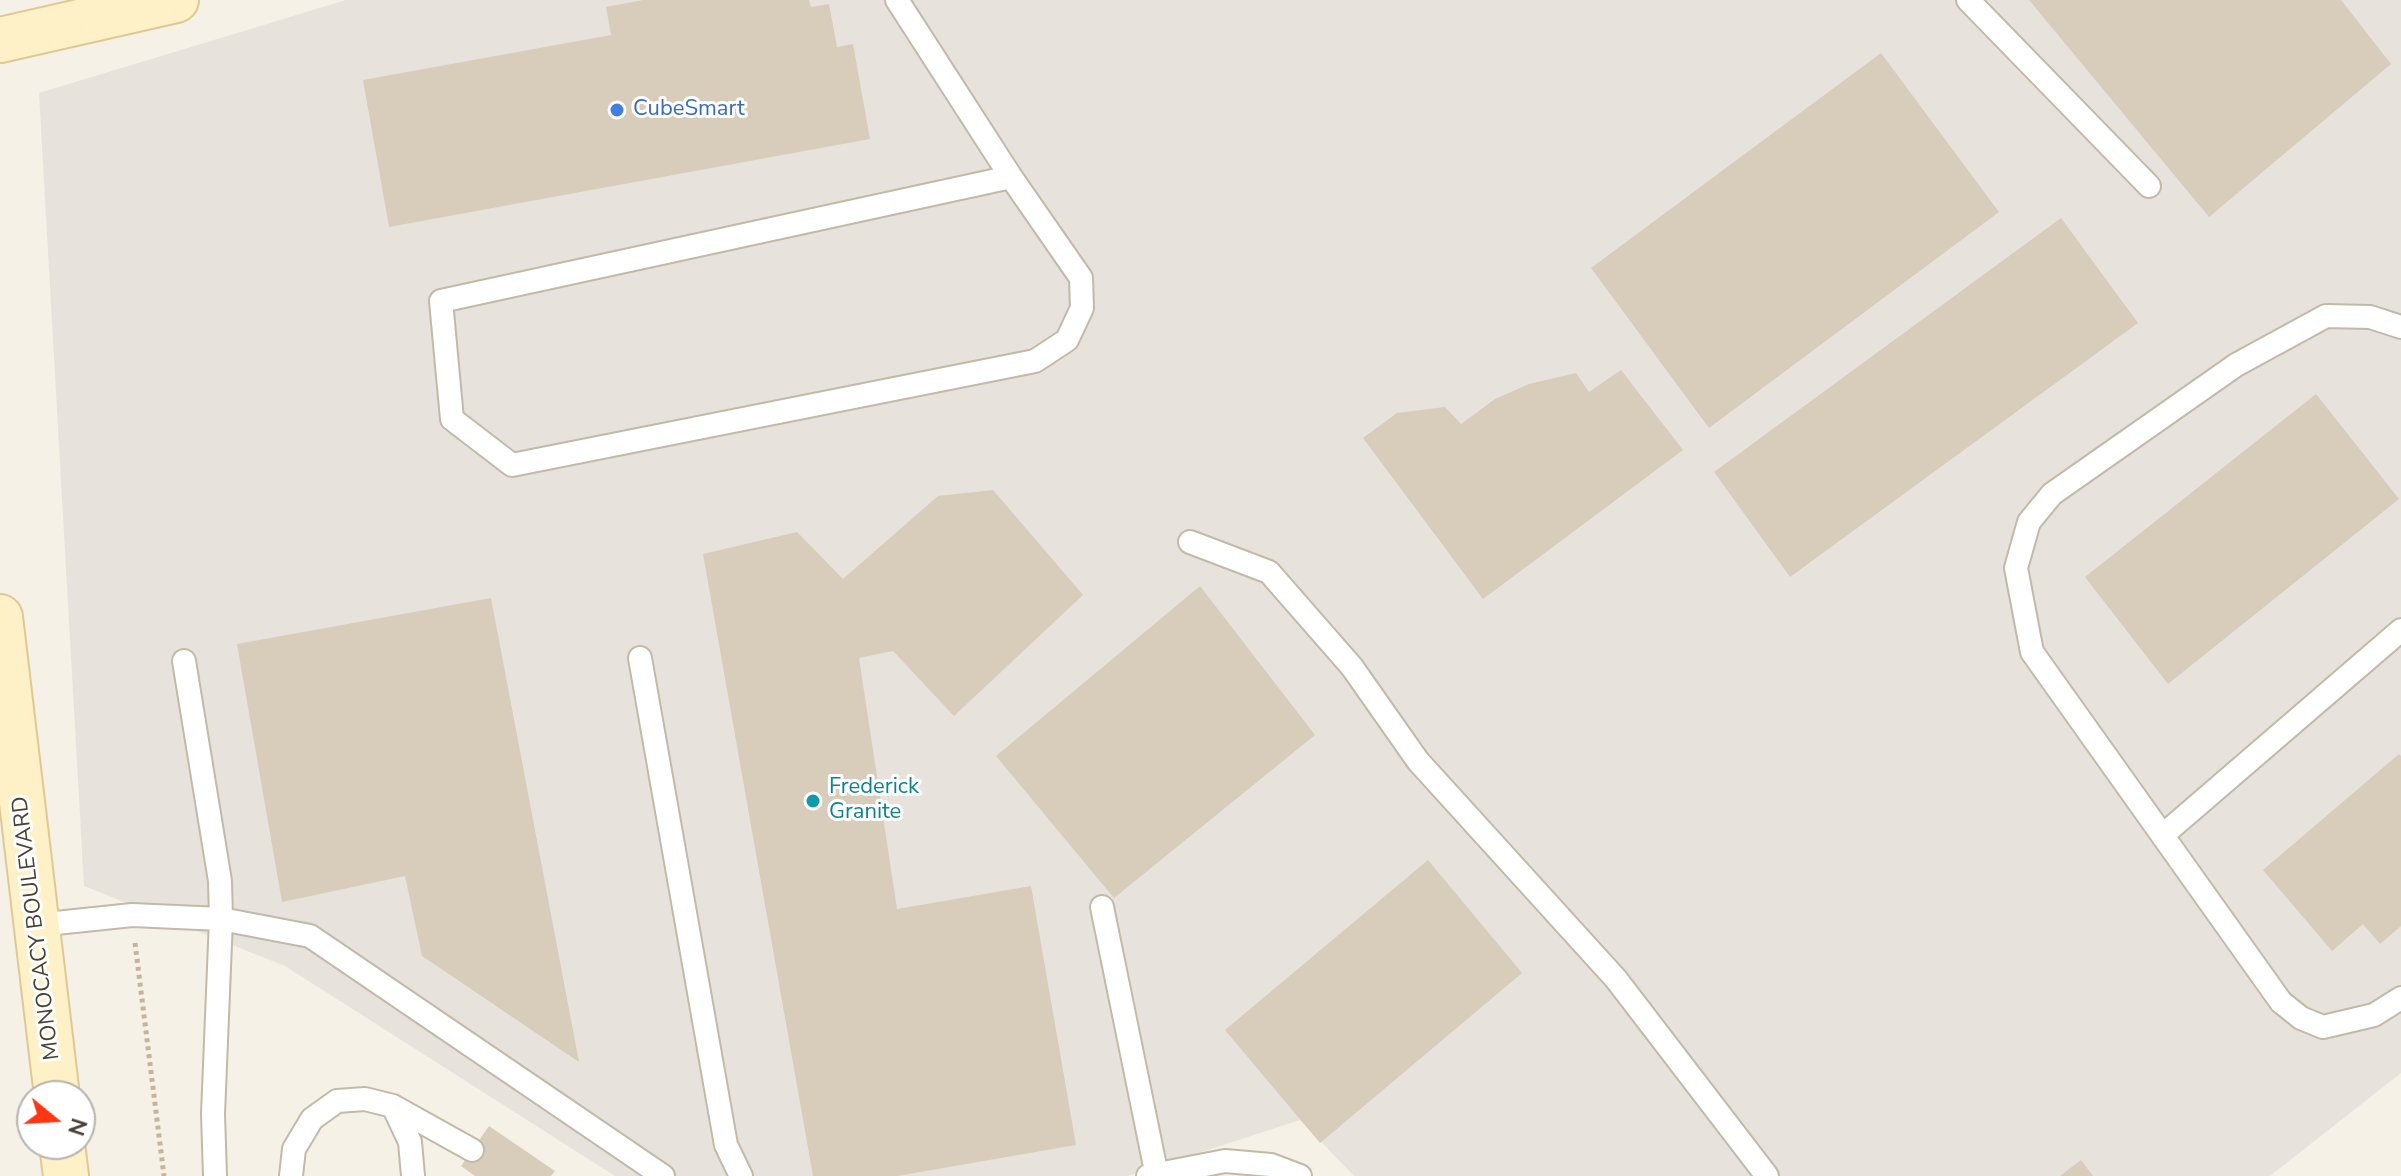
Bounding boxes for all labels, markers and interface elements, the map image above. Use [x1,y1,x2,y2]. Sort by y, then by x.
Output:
place label: CubeSmart [633,97,745,123]
marker: CubeSmart [608,101,626,119]
place label: Frederick Granite [829,775,919,826]
marker: Frederick Granite [804,792,822,810]
street label: MONOCACY BOULEVARD [8,795,66,1061]
north arrow [16,1080,96,1160]
text: N [60,1114,94,1139]

